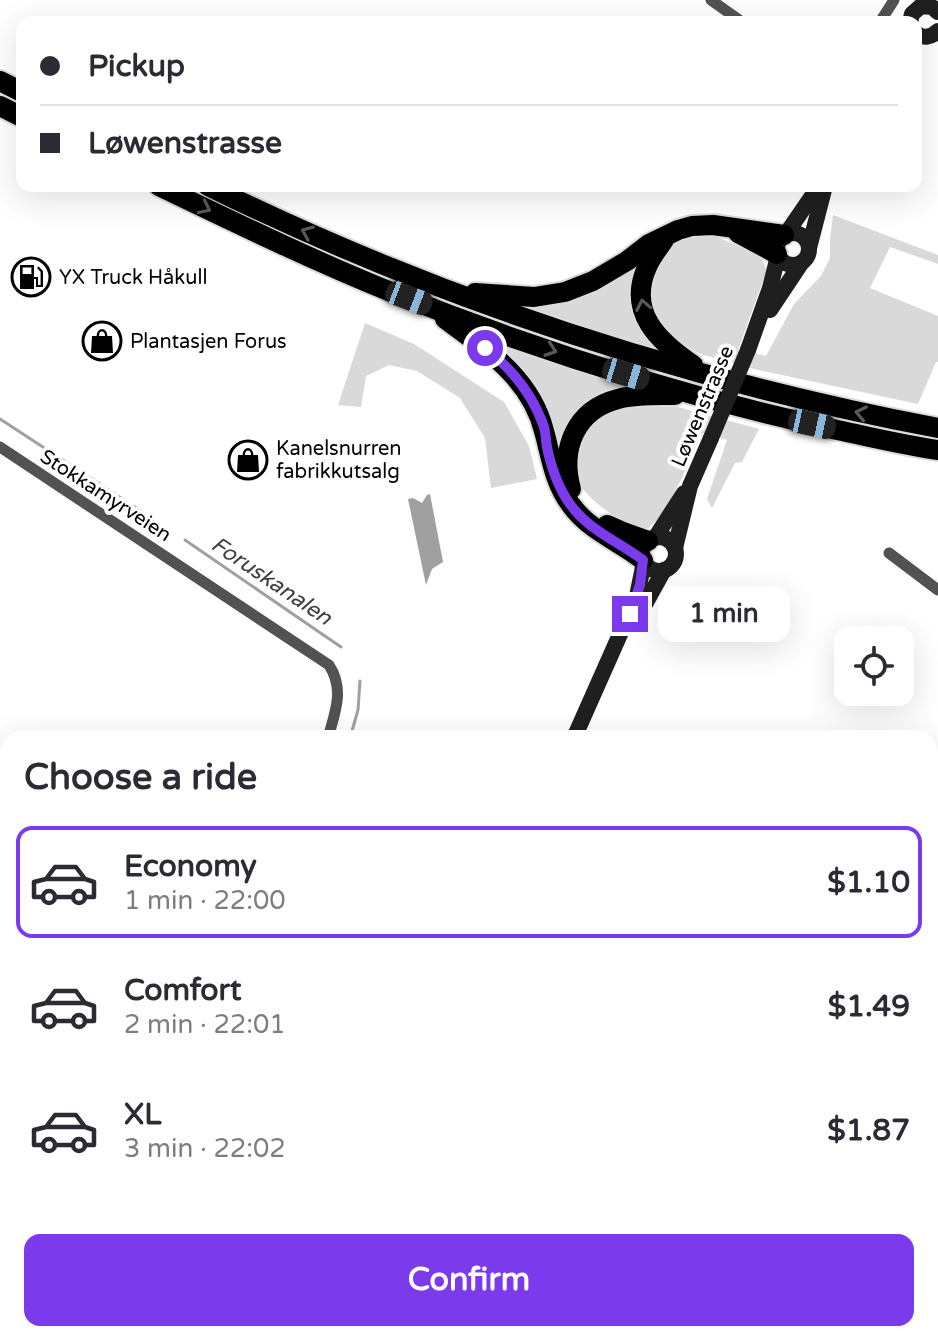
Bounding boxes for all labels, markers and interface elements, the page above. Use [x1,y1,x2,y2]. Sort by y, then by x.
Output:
text: Pickup [88,48,185,85]
text: Løwenstrasse [88,125,282,162]
one-way arrow [196,198,211,214]
one-way arrow [301,226,316,242]
fuel station icon: YX Truck Håkull [10,256,52,298]
place label: YX Truck Håkull [59,266,207,290]
car [382,278,436,318]
one-way arrow [636,298,653,311]
shop icon: Plantasjen Forus [81,320,123,362]
place label: Plantasjen Forus [130,330,287,354]
route start [467,330,503,366]
one-way arrow [543,341,557,357]
street label: Løwenstrasse [667,342,739,471]
car [600,356,652,392]
one-way arrow [855,406,868,423]
car [786,407,838,441]
place label: Kanelsnurren fabrikkutsalg [276,437,402,484]
shop icon: Kanelsnurren fabrikkutsalg [227,439,269,481]
street label: Stokkamyrveien [36,445,175,547]
water label: Foruskanalen [206,531,337,631]
callout: 1 min [658,586,790,642]
route end [612,596,648,632]
text: 1 min [689,598,759,629]
map controls [834,626,914,706]
button: locate [834,626,914,706]
text: Choose a ride [24,756,257,799]
icon: car [28,846,100,918]
text: Economy [124,848,257,885]
text: $1.10 [827,864,910,901]
text: 1 min · 22:00 [124,885,286,916]
icon: car [28,970,100,1042]
text: Comfort [124,972,242,1009]
text: $1.49 [828,988,910,1025]
text: 2 min · 22:01 [124,1009,286,1040]
icon: car [28,1094,100,1166]
text: XL [124,1096,161,1133]
text: $1.87 [827,1112,910,1149]
text: 3 min · 22:02 [124,1133,286,1164]
button: Confirm [24,1234,914,1326]

